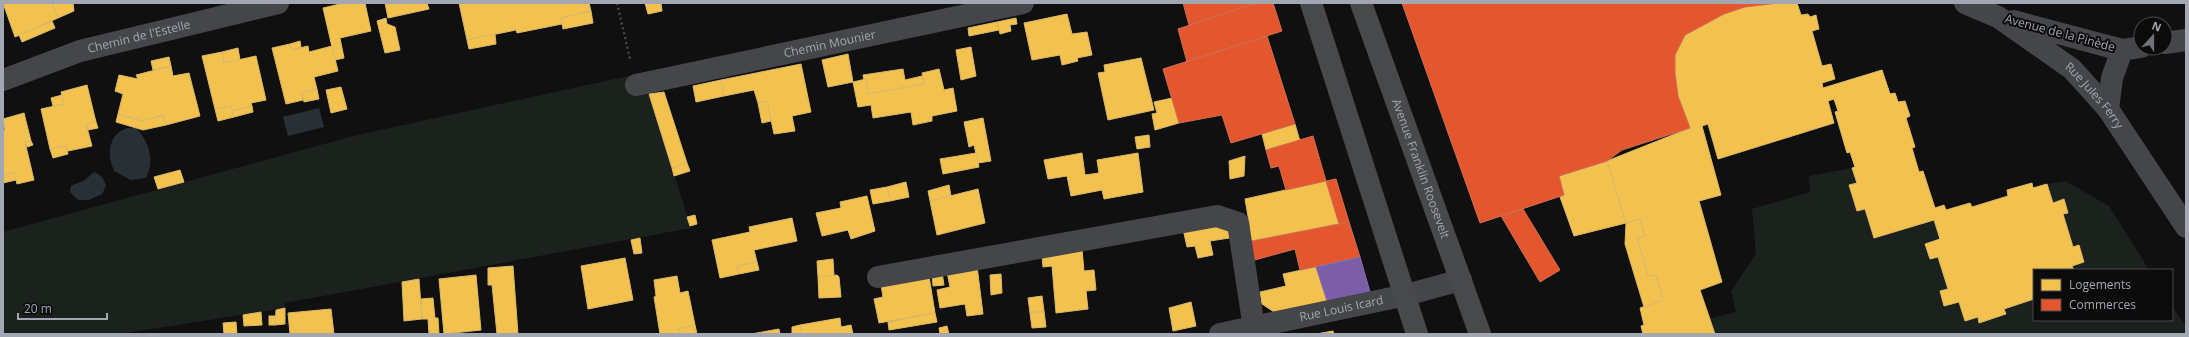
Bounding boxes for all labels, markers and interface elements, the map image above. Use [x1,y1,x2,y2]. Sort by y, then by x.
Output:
street label: Avenue de la Pinède [2003,10,2117,55]
street label: Chemin de l'Estelle [86,15,192,57]
north arrow [2133,16,2173,56]
text: N [2150,18,2164,35]
street label: Chemin Mounier [782,25,877,61]
street label: Rue Jules Ferry [2062,58,2128,133]
street label: Avenue Franklin Roosevelt [1388,96,1454,241]
legend [2033,269,2173,321]
text: Logements [2069,276,2131,293]
street label: Rue Louis Icard [1298,291,1385,325]
scale bar [18,295,107,321]
text: Commerces [2069,296,2136,313]
text: 20 m [24,300,52,317]

